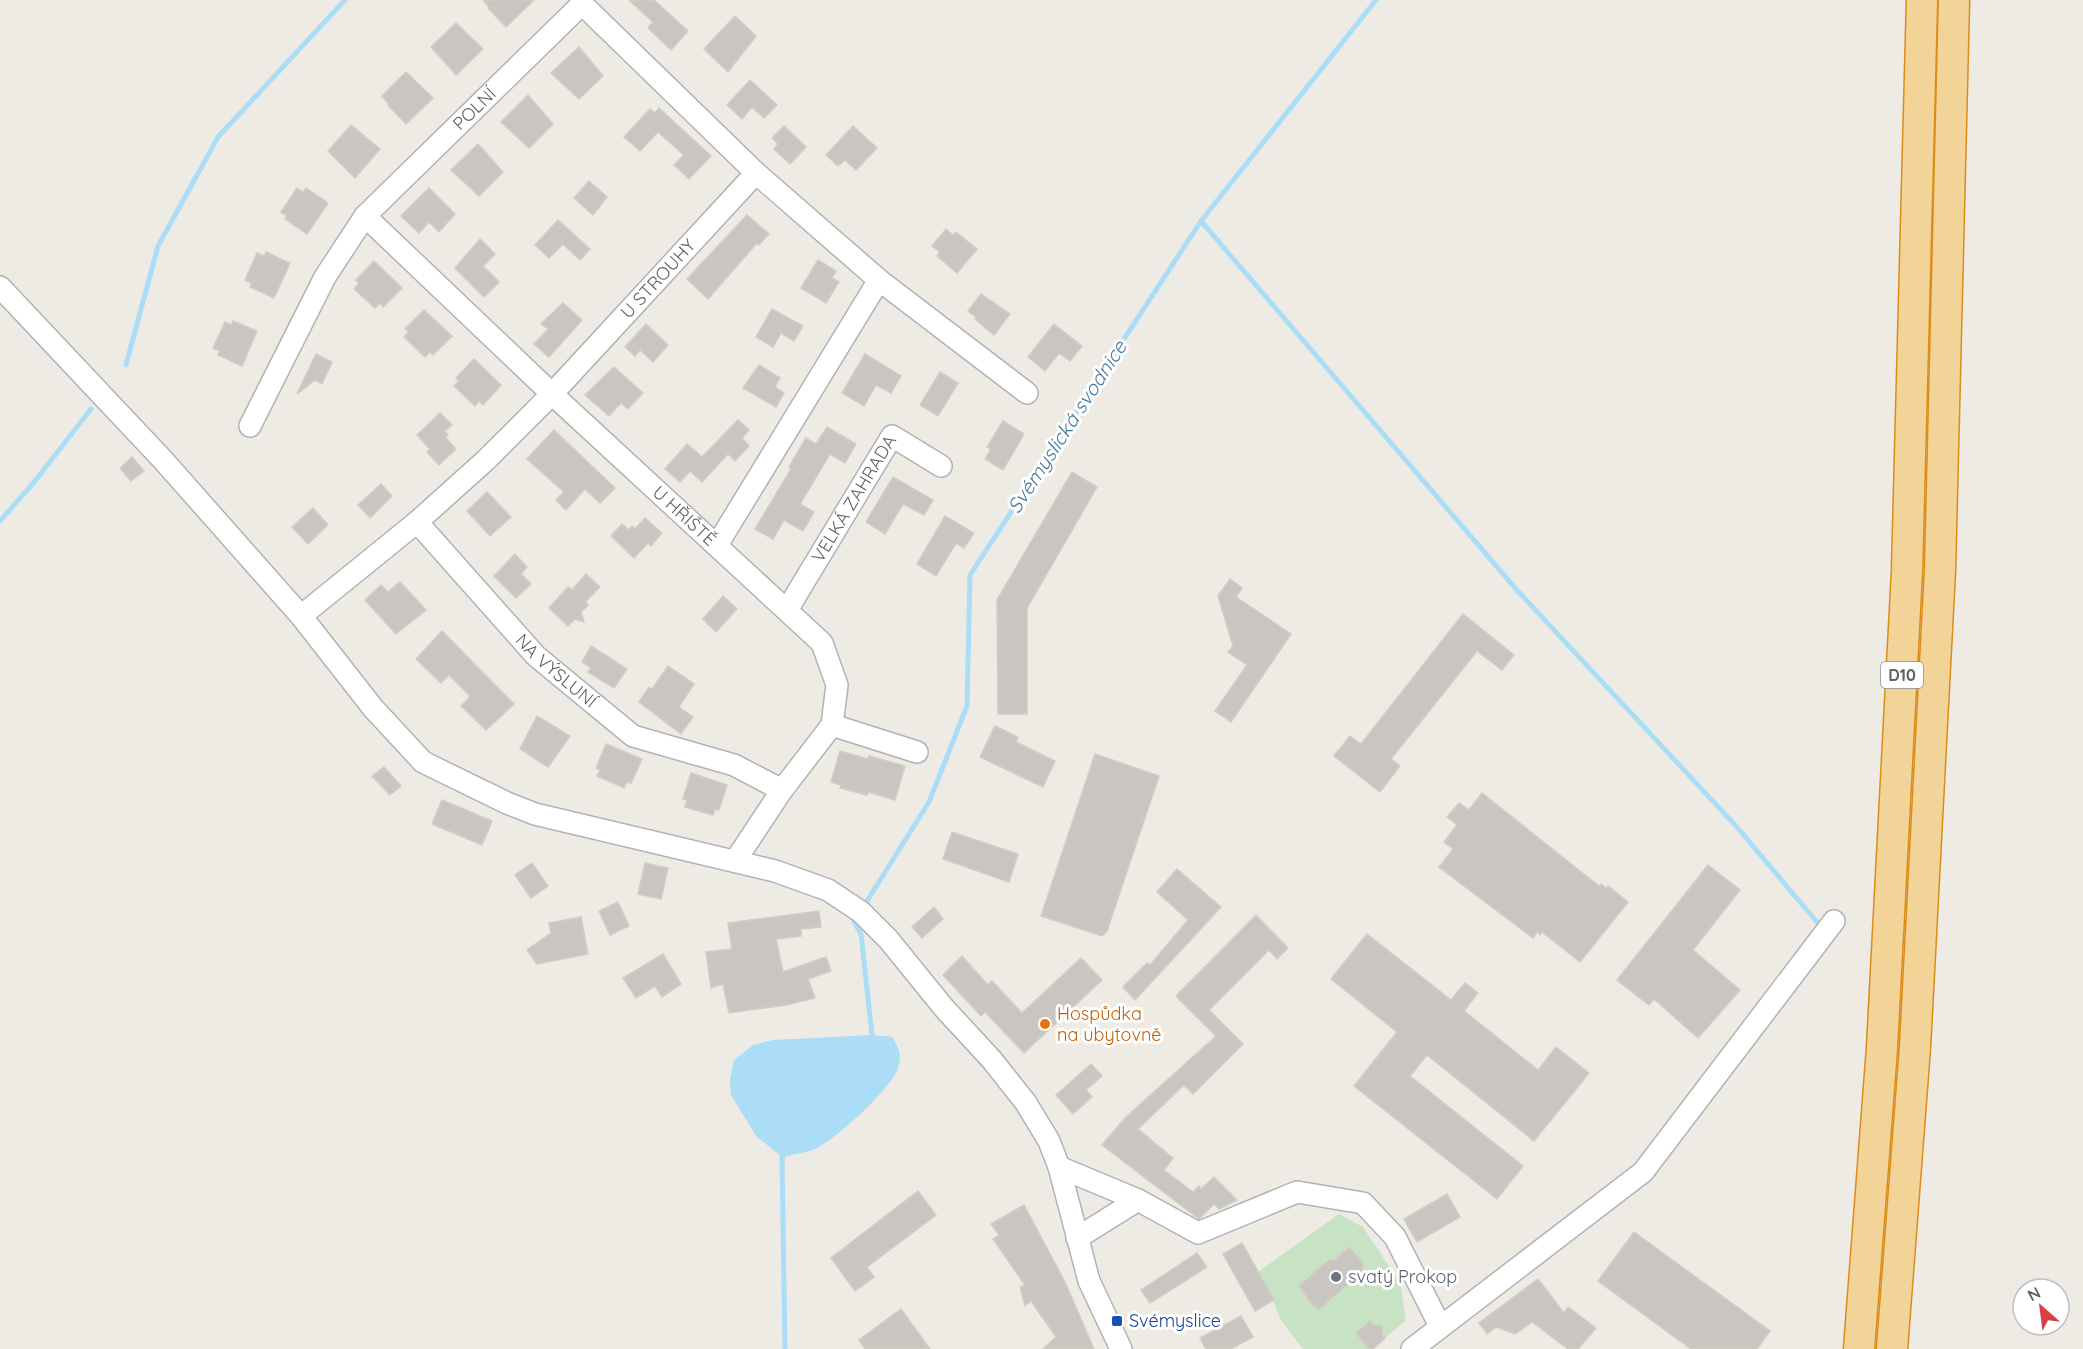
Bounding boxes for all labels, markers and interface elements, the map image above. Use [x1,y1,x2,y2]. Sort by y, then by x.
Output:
street label: POLNÍ [448,82,501,135]
street label: U STROUHY [615,234,700,323]
water label: Svémyslická svodnice [1001,335,1132,518]
street label: VELKÁ ZAHRADA [806,430,901,566]
street label: U HŘIŠTĚ [648,480,721,551]
street label: NA VÝSLUNÍ [511,629,602,713]
road number: D10 [1881,662,1923,688]
place label: Hospůdka na ubytovně [1057,1002,1162,1046]
marker: Hospůdka na ubytovně [1038,1017,1052,1031]
place label: svatý Prokop [1348,1265,1457,1288]
marker: svatý Prokop [1329,1270,1343,1284]
north arrow [2011,1277,2071,1337]
text: N [2024,1282,2044,1305]
place label: Svémyslice [1129,1309,1221,1332]
marker: Svémyslice [1110,1314,1124,1328]

